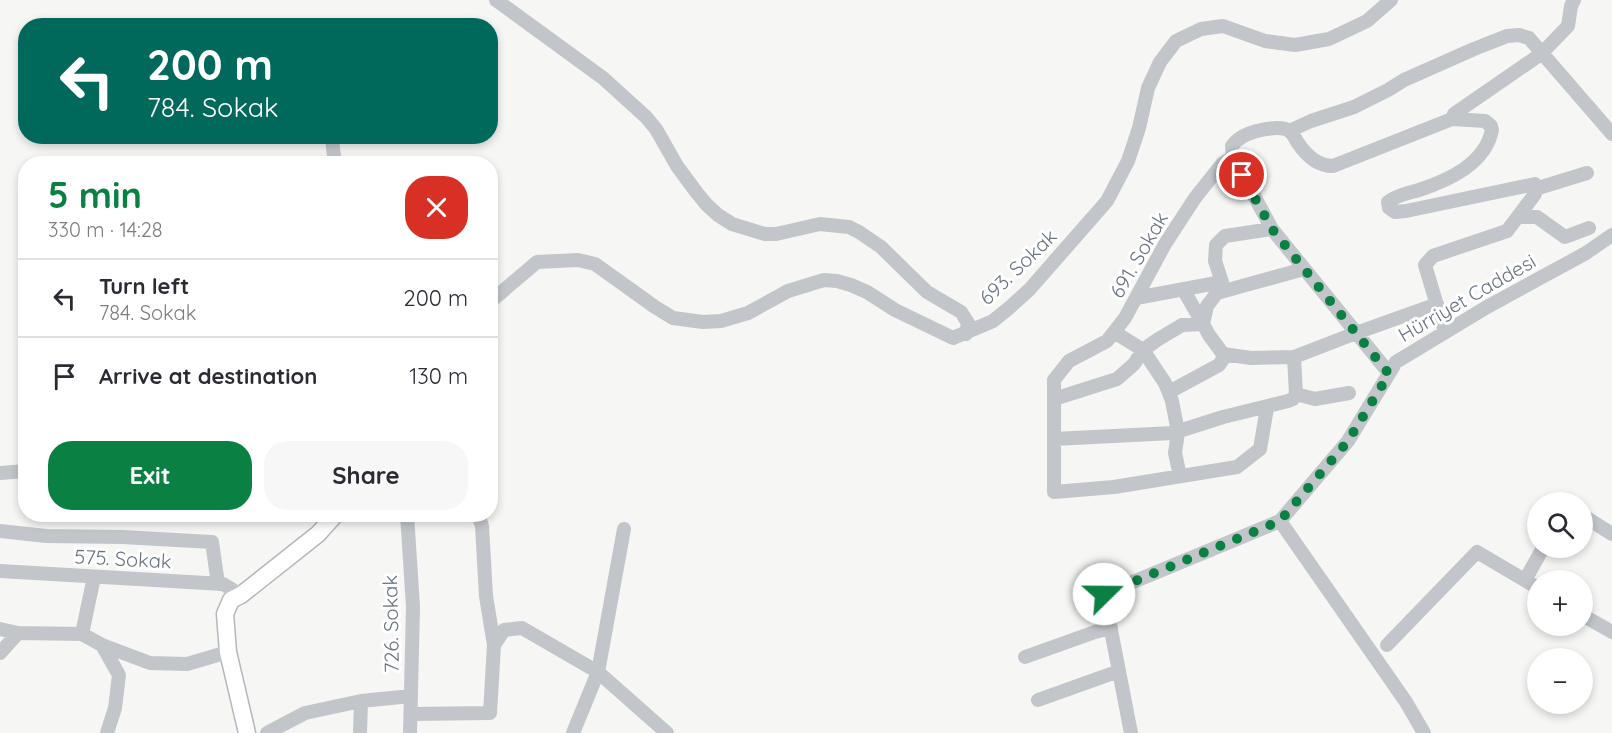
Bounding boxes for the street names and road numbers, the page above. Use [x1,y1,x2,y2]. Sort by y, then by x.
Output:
street label: 691. Sokak [1104,207,1173,302]
street label: 693. Sokak [974,224,1062,310]
street label: Hürriyet Caddesi [1394,248,1540,347]
street label: 575. Sokak [74,543,172,574]
street label: 726. Sokak [377,575,404,673]

